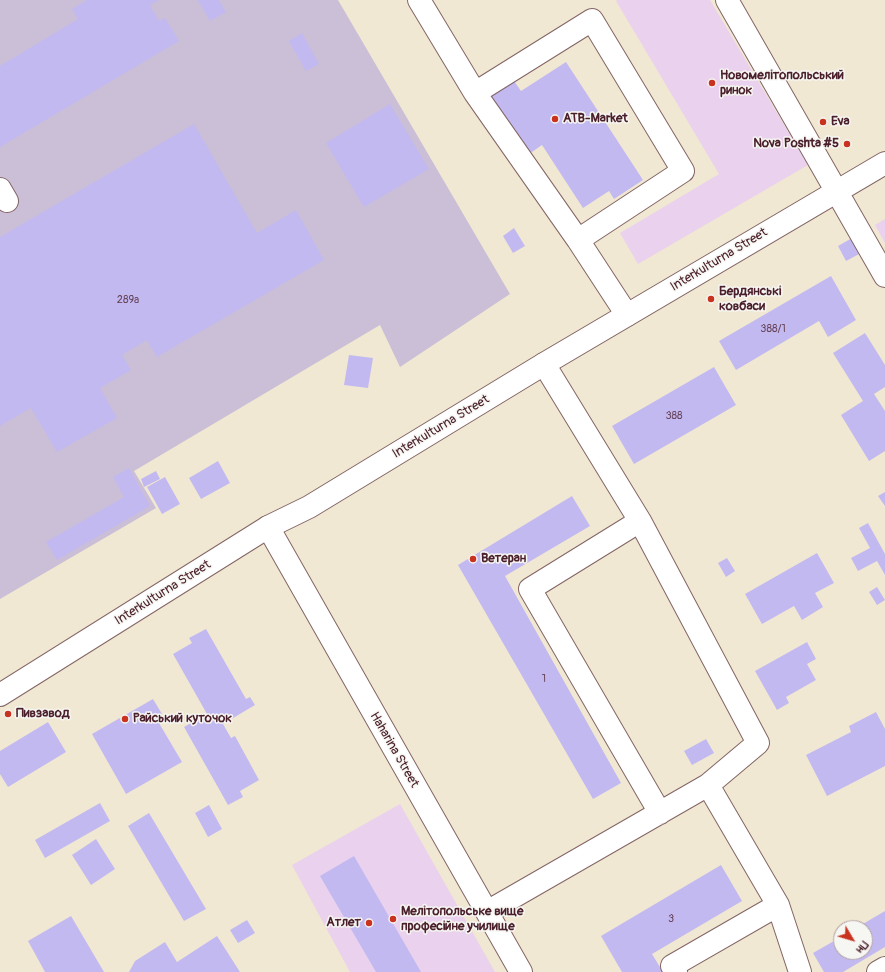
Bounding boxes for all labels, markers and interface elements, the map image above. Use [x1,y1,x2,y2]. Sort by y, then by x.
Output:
place label: Новомелітопольський ринок [720,68,844,99]
marker: Новомелітопольський ринок [707,78,717,88]
place label: ATB-Market [563,111,628,127]
marker: ATB-Market [550,114,560,124]
place label: Eva [831,114,850,130]
marker: Eva [818,117,828,127]
place label: Nova Poshta #5 [753,136,839,152]
marker: Nova Poshta #5 [842,139,852,149]
street label: Interkulturna Street [668,225,770,295]
place label: Бердянські ковбаси [719,284,781,315]
house number: 289а [117,293,139,307]
marker: Бердянські ковбаси [706,294,716,304]
house number: 388/1 [760,322,786,336]
street label: Interkulturna Street [390,392,492,462]
house number: 388 [665,409,683,423]
place label: Ветеран [481,551,526,567]
marker: Ветеран [468,554,478,564]
street label: Interkulturna Street [112,557,214,629]
house number: 1 [542,672,546,686]
place label: Пивзавод [16,706,69,722]
marker: Пивзавод [3,709,13,719]
street label: Haharina Street [366,709,422,791]
place label: Райський куточок [133,711,232,727]
marker: Райський куточок [120,714,130,724]
place label: Мелітопольське вище професійне училище [401,904,523,935]
house number: 3 [668,912,674,926]
marker: Мелітопольське вище професійне училище [388,914,398,924]
place label: Атлет [326,915,361,931]
marker: Атлет [364,918,374,928]
north arrow [833,920,873,960]
text: Пн [853,938,871,956]

